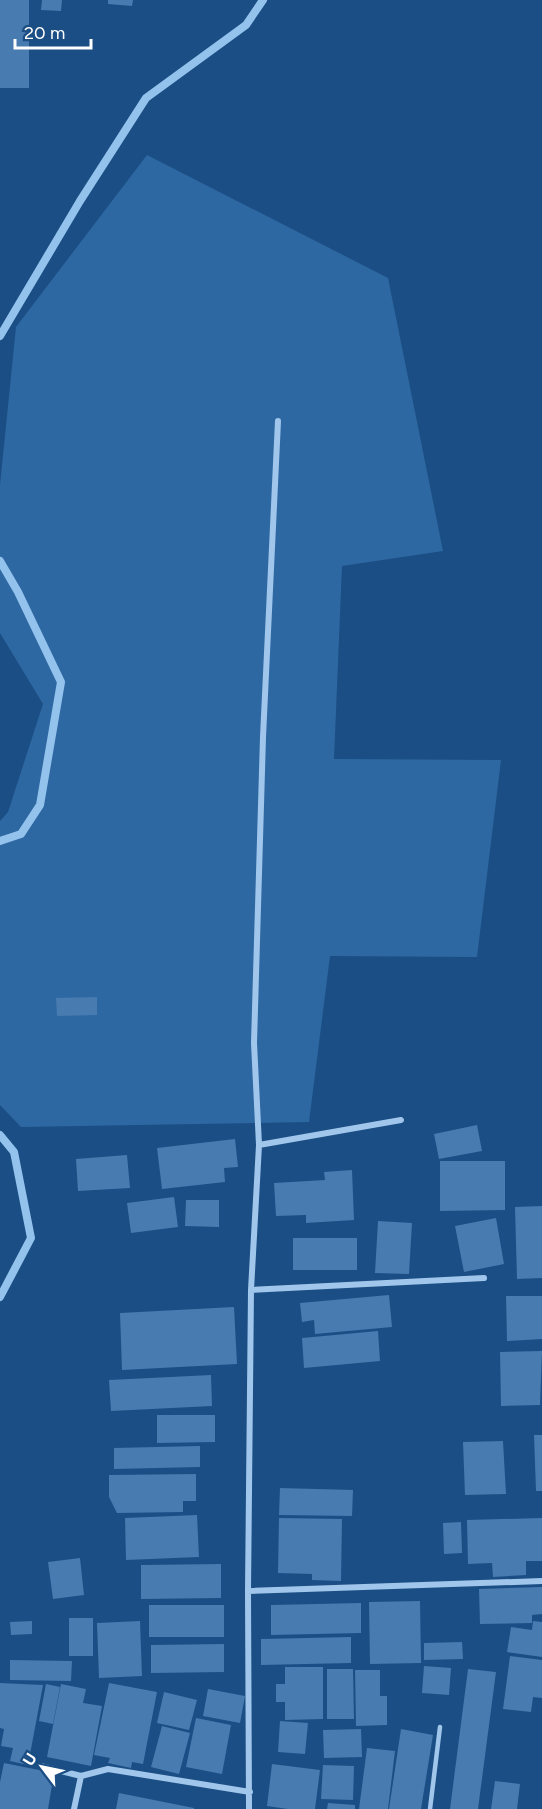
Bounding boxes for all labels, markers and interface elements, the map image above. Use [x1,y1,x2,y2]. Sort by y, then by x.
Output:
scale bar [15,12,92,50]
text: 20 m [24,22,65,44]
north arrow [12,1737,72,1797]
text: U [19,1750,41,1769]

